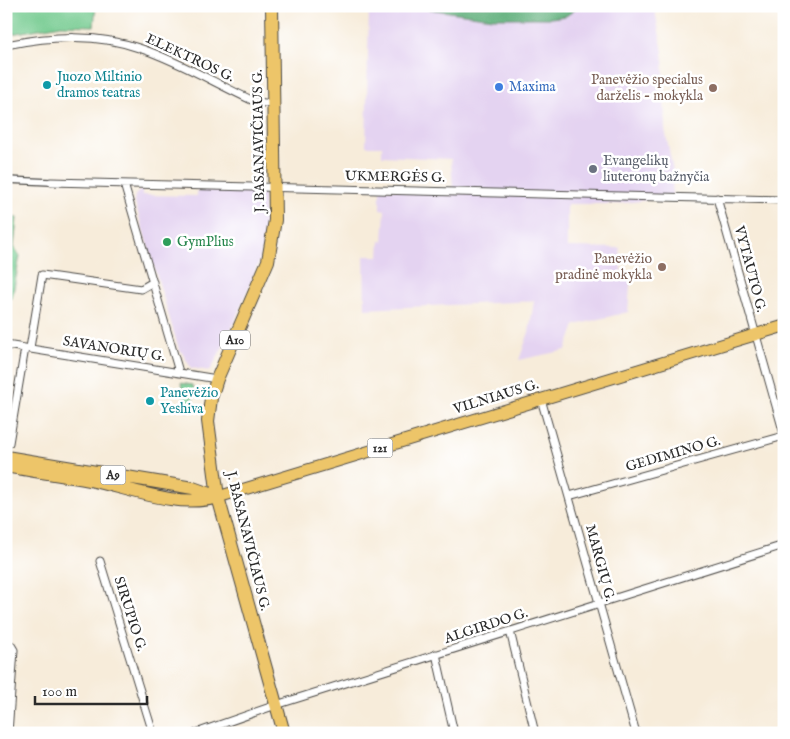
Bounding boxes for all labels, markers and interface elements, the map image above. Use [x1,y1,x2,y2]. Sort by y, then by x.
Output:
street label: ELEKTROS G. [143,30,237,86]
place label: Juozo Miltinio dramos teatras [55,68,143,102]
street label: J. BASANAVIČIAUS G. [248,69,269,215]
place label: Panevėžio specialus darželis - mokykla [591,71,704,105]
place label: Maxima [509,78,557,96]
marker: Juozo Miltinio dramos teatras [41,79,53,91]
marker: Maxima [493,81,505,93]
marker: Panevėžio specialus darželis - mokykla [707,82,719,94]
place label: Evangelikų liuteronų bažnyčia [603,152,710,186]
marker: Evangelikų liuteronų bažnyčia [587,163,599,175]
street label: UKMERGĖS G. [345,166,445,187]
street label: VYTAUTO G. [730,223,770,314]
place label: GymPlius [177,233,234,251]
marker: GymPlius [161,236,173,248]
place label: Panevėžio pradinė mokykla [555,250,653,284]
marker: Panevėžio pradinė mokykla [656,261,668,273]
road number: A10 [220,330,250,350]
street label: SAVANORIŲ G. [62,332,166,366]
street label: VILNIAUS G. [450,376,541,419]
place label: Panevėžio Yeshiva [160,384,219,418]
marker: Panevėžio Yeshiva [144,395,156,407]
street label: GEDIMINO G. [624,432,722,476]
road number: 121 [368,438,392,458]
road number: A9 [100,466,126,484]
street label: J. BASANAVIČIAUS G. [221,467,275,613]
street label: MARGIŲ G. [581,523,619,603]
street label: SIRUPIO G. [109,574,151,654]
street label: ALGIRDO G. [441,604,530,648]
scale bar [35,674,148,706]
text: 100 m [42,682,78,701]

